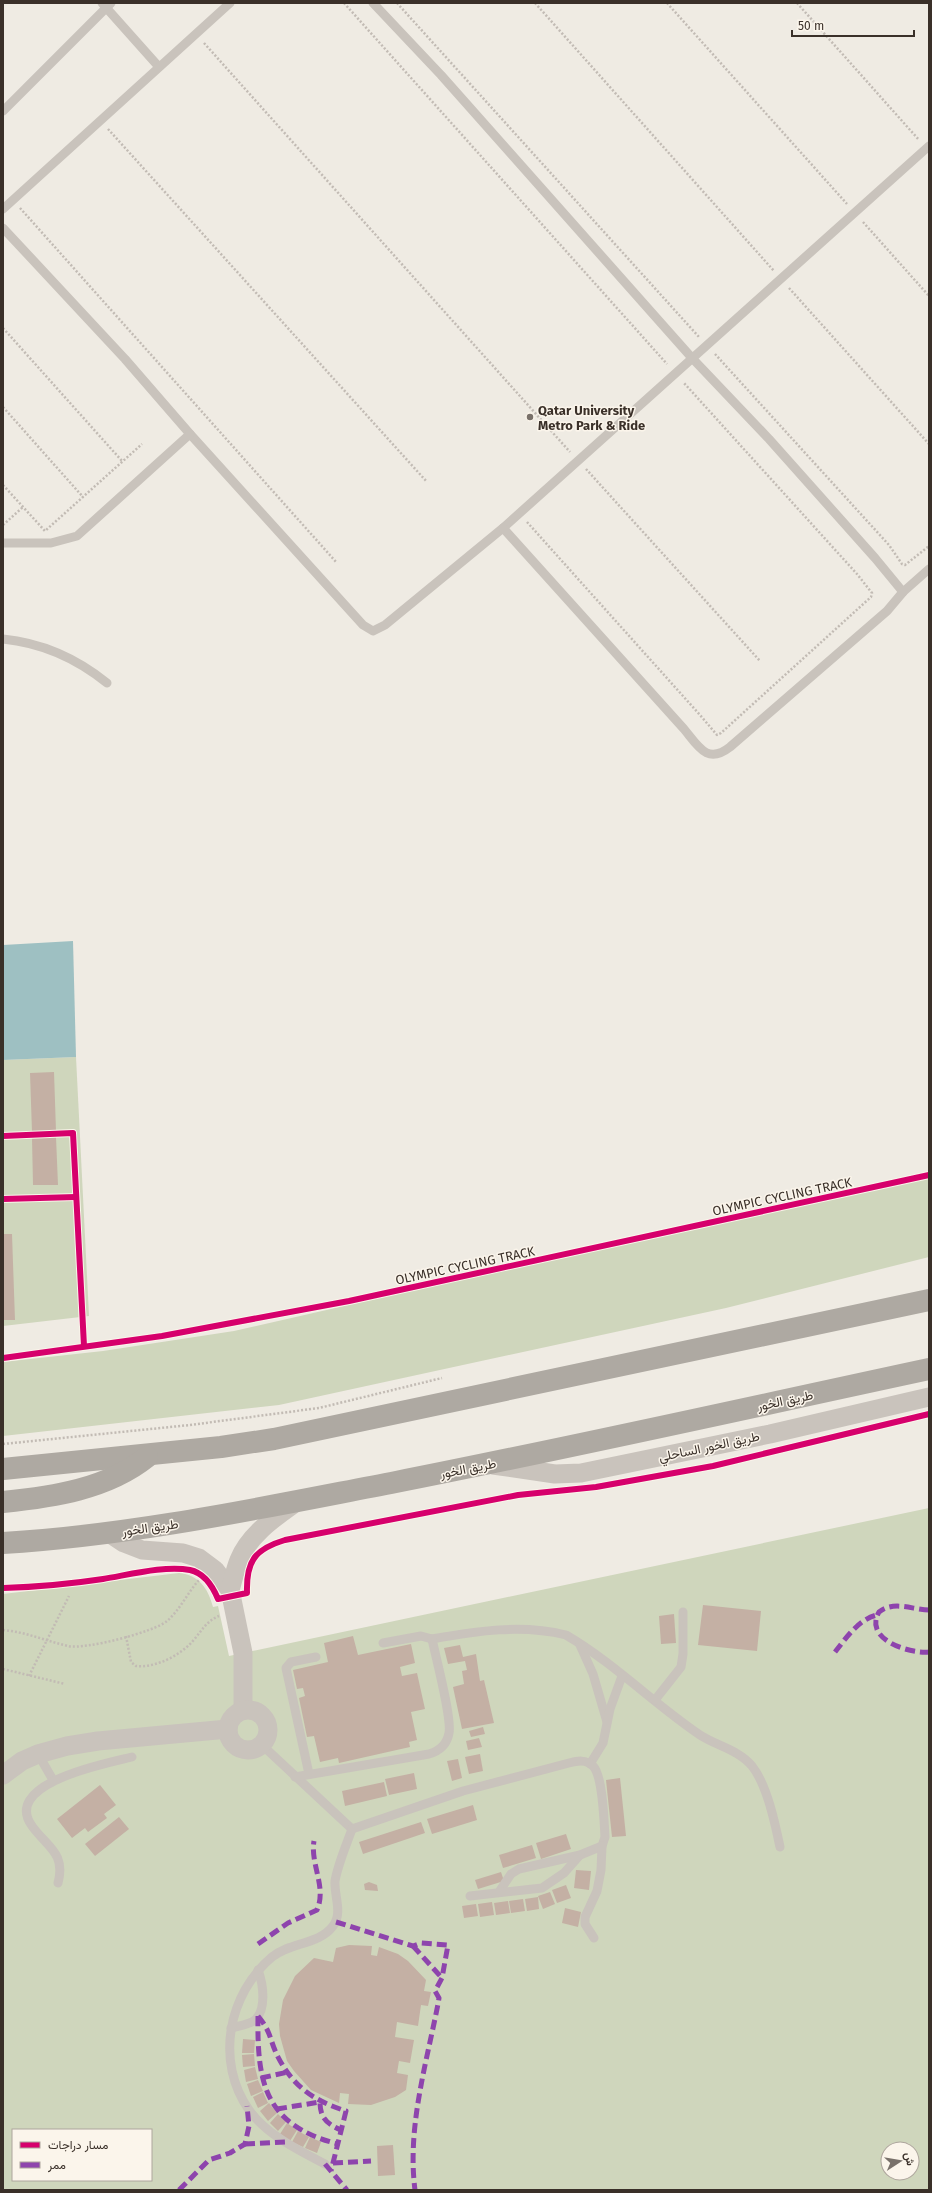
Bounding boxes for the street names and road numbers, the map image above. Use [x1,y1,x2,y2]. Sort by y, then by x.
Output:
street label: OLYMPIC CYCLING TRACK [711,1174,854,1219]
street label: OLYMPIC CYCLING TRACK [394,1243,537,1288]
street label: طريق الخور [755,1387,815,1415]
street label: طريق الخور الساحلي [657,1428,762,1467]
street label: طريق الخور [438,1456,498,1482]
street label: طريق الخور [120,1516,179,1540]

